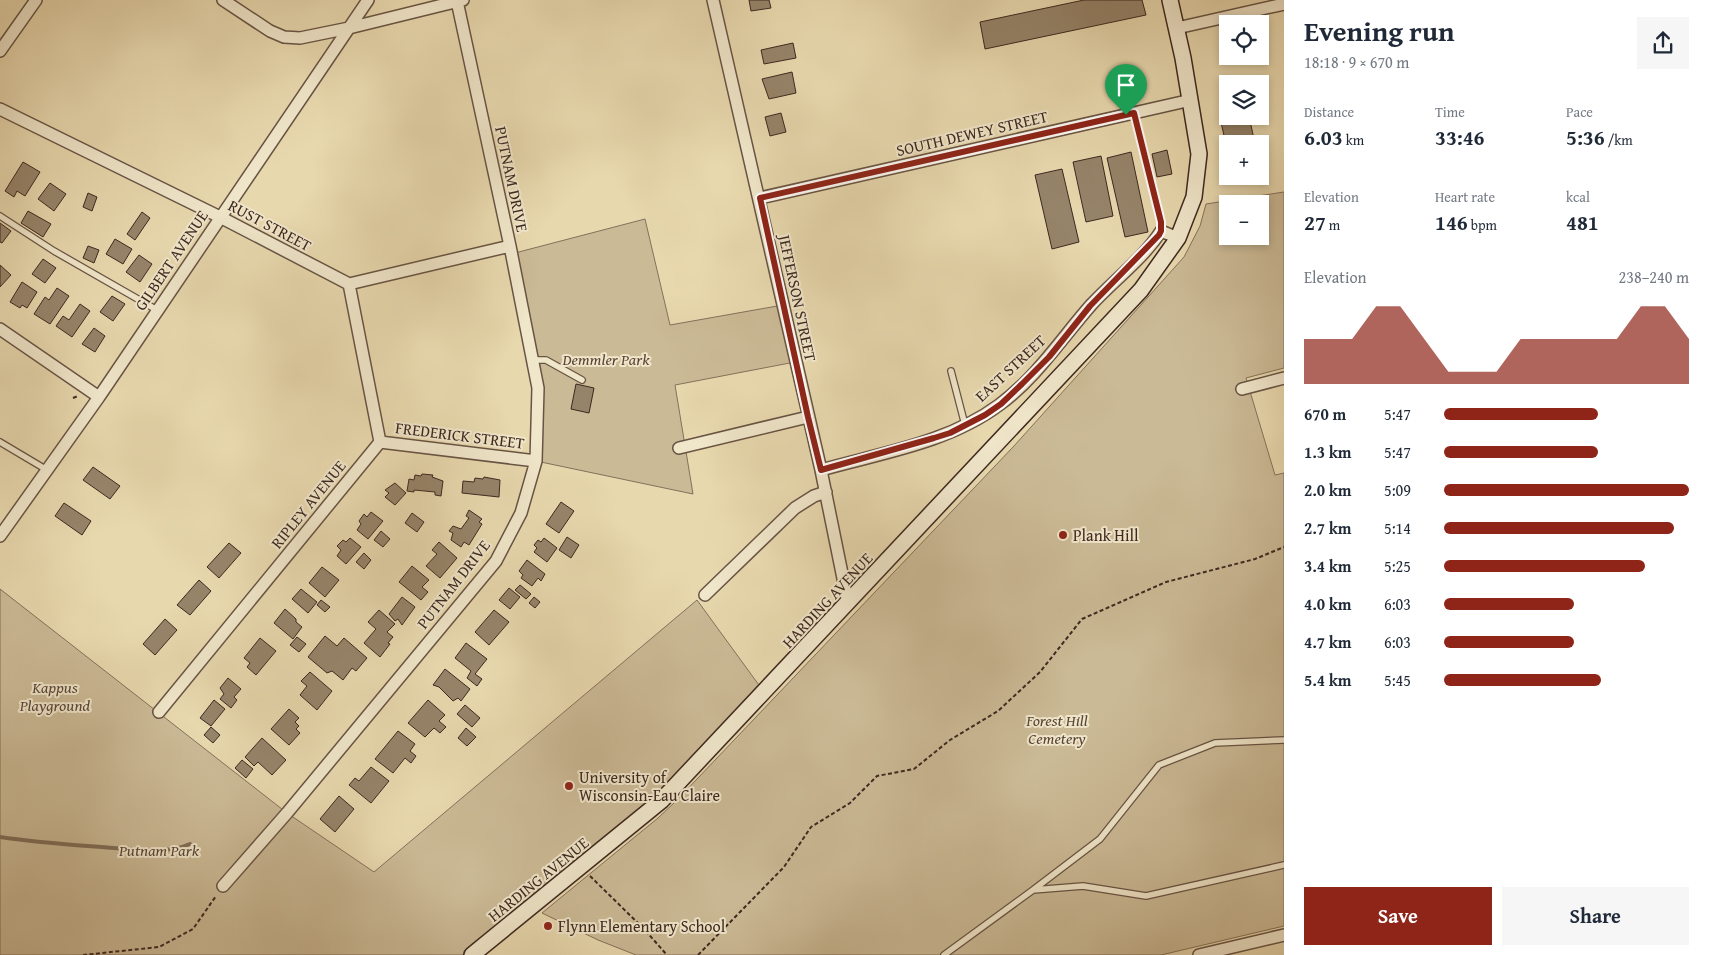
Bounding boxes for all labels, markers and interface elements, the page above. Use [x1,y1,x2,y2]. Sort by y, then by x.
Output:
text: Evening run [1304,10,1455,51]
map controls [1219,15,1269,245]
button: locate [1219,15,1269,65]
button: share [1637,17,1689,69]
text: 18:18 · 9 × 670 m [1304,50,1409,74]
pin [1105,64,1147,115]
icon: arrive [1112,71,1140,99]
button: layers [1219,75,1269,125]
text: Distance [1304,102,1354,122]
text: Time [1435,102,1465,122]
text: Pace [1566,102,1593,122]
street label: SOUTH DEWEY STREET [894,104,1050,162]
text: 6.03 [1304,122,1343,153]
text: 33:46 [1435,122,1484,153]
text: 5:36 [1566,122,1605,153]
street label: PUTNAM DRIVE [489,124,535,234]
text: km [1343,130,1364,150]
text: /km [1605,130,1633,150]
button: + [1219,135,1269,185]
text: Elevation [1304,187,1359,207]
text: Heart rate [1435,187,1495,207]
text: kcal [1566,187,1590,207]
street label: RUST STREET [224,193,316,257]
button: − [1219,195,1269,245]
street label: GILBERT AVENUE [128,205,214,315]
text: 27 [1304,207,1326,238]
text: 146 [1435,207,1468,238]
text: 481 [1566,207,1599,238]
text: m [1326,215,1340,235]
text: bpm [1468,215,1497,235]
street label: JEFFERSON STREET [772,231,823,363]
text: Elevation [1304,265,1367,289]
text: 238–240 m [1619,265,1689,289]
street label: EAST STREET [969,329,1051,407]
park label: Demmler Park [562,347,650,371]
text: 670 m [1304,402,1346,426]
text: 5:47 [1384,402,1411,426]
street label: FREDERICK STREET [394,415,526,455]
text: 1.3 km [1304,440,1351,464]
text: 5:47 [1384,440,1411,464]
street label: RIPLEY AVENUE [265,455,351,553]
text: 2.0 km [1304,478,1351,502]
text: 5:09 [1384,478,1411,502]
text: 2.7 km [1304,516,1351,540]
text: 5:14 [1384,516,1411,540]
place label: Plank Hill [1073,523,1139,547]
marker: Plank Hill [1057,529,1069,541]
street label: PUTNAM DRIVE [411,534,495,634]
street label: HARDING AVENUE [776,547,878,653]
text: 3.4 km [1304,554,1351,578]
text: 5:25 [1384,554,1411,578]
text: 4.0 km [1304,592,1351,616]
text: 6:03 [1384,592,1411,616]
text: 4.7 km [1304,630,1351,654]
text: 6:03 [1384,630,1411,654]
text: 5.4 km [1304,668,1351,692]
text: 5:45 [1384,668,1411,692]
park label: Kappus Playground [19,675,90,717]
park label: Forest Hill Cemetery [1025,708,1088,750]
place label: University of Wisconsin-Eau Claire [579,765,720,807]
marker: University of Wisconsin-Eau Claire [563,780,575,792]
street label: HARDING AVENUE [482,831,594,927]
park label: Putnam Park [118,838,200,862]
button: Save [1304,887,1492,945]
button: Share [1502,887,1689,945]
place label: Flynn Elementary School [558,914,726,938]
marker: Flynn Elementary School [542,920,554,932]

